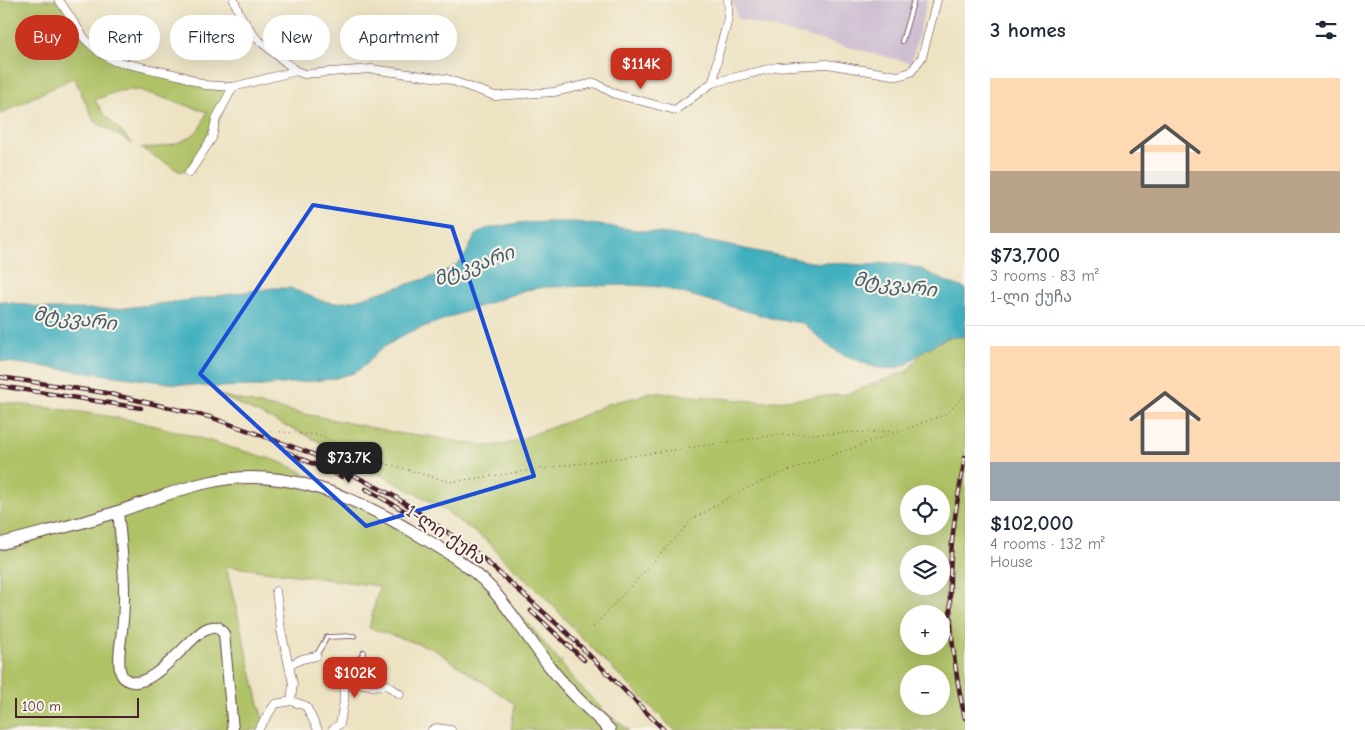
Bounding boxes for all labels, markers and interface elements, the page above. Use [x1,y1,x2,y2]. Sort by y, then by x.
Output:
chip: Buy [15,15,79,60]
chip: Rent [89,15,160,60]
chip: Filters [170,15,253,60]
chip: New [263,15,330,60]
chip: Apartment [340,15,457,60]
icon: filters [1312,16,1340,44]
text: 3 homes [990,18,1066,42]
pin: $114K [606,48,676,90]
text: $114K [622,55,660,73]
icon: home [1120,111,1210,201]
water label: მტკვარი [431,241,518,291]
text: $73,700 [990,243,1060,267]
text: 3 rooms · 83 m² [990,267,1099,285]
water label: მტკვარი [852,268,939,302]
text: 1-ლი ქუჩა [990,288,1072,306]
water label: მტკვარი [32,303,119,335]
icon: home [1120,378,1210,468]
pin: $73.7K [308,442,390,484]
text: $73.7K [327,449,371,467]
map controls [900,485,950,715]
button: locate [900,485,950,535]
street label: 1-ლი ქუჩა [402,500,490,570]
text: $102,000 [990,511,1073,535]
text: 4 rooms · 132 m² [990,535,1105,553]
button: layers [900,545,950,595]
text: House [990,553,1033,571]
button: + [900,605,950,655]
pin: $102K [320,656,390,699]
text: $102K [334,664,376,682]
button: − [900,665,950,715]
scale bar [15,695,139,718]
text: 100 m [22,698,61,715]

